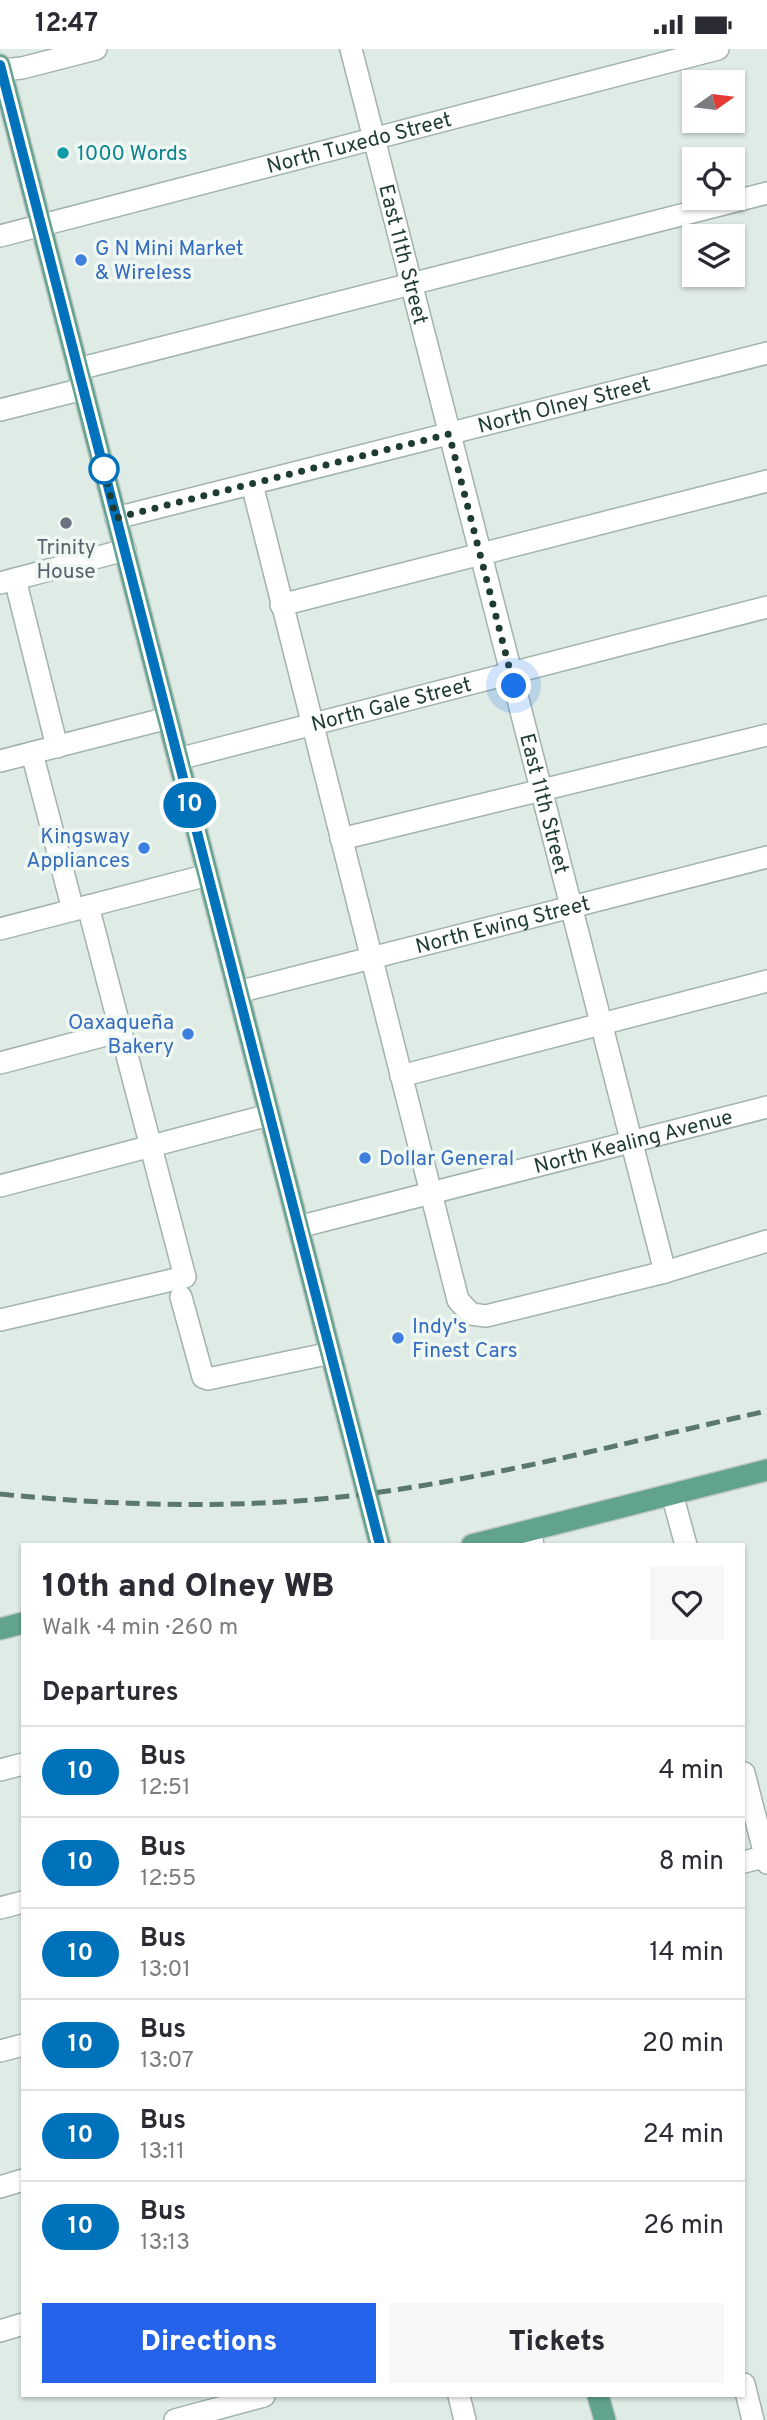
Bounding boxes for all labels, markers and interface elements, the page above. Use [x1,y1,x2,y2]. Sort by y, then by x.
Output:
text: 12:47 [35,8,98,41]
north arrow [682,70,746,133]
map controls [682,70,745,287]
street label: North Tuxedo Street [264,107,455,181]
place label: 1000 Words [77,141,188,168]
marker: 1000 Words [55,145,71,161]
button: locate [682,147,745,210]
street label: East 11th Street [371,182,433,328]
button: layers [682,224,745,287]
place label: G N Mini Market & Wireless [95,236,244,287]
marker: G N Mini Market & Wireless [73,252,89,268]
street label: North Olney Street [475,371,653,441]
unlabelled marker [89,454,119,484]
marker: Trinity House [58,515,74,531]
place label: Trinity House [36,535,96,586]
your location [496,668,531,703]
street label: North Gale Street [308,672,474,739]
street label: East 11th Street [512,731,574,877]
line badge: 10 [158,782,221,828]
text: 10 [177,790,203,820]
place label: Kingsway Appliances [26,824,130,875]
marker: Kingsway Appliances [136,840,152,856]
street label: North Ewing Street [413,891,593,961]
place label: Oaxaqueña Bakery [68,1010,174,1061]
marker: Oaxaqueña Bakery [180,1026,196,1042]
street label: North Kealing Avenue [531,1104,736,1181]
place label: Dollar General [379,1146,514,1173]
marker: Dollar General [357,1150,373,1166]
place label: Indy's Finest Cars [412,1314,518,1365]
marker: Indy's Finest Cars [390,1330,406,1346]
button: heart [650,1566,724,1640]
text: 10th and Olney WB [42,1567,334,1609]
text: Walk · 4 min · 260 m [42,1614,238,1643]
text: Departures [42,1677,179,1710]
text: Bus [140,1741,186,1774]
text: 4 min [658,1755,724,1788]
text: 10 [68,1757,93,1787]
text: 12:51 [140,1774,191,1803]
text: Bus [140,1832,186,1865]
text: 8 min [659,1846,724,1879]
text: 10 [68,1848,93,1878]
text: 12:55 [140,1865,196,1894]
text: Bus [140,1923,186,1956]
text: 14 min [649,1937,724,1970]
text: 10 [68,1939,93,1969]
text: 13:01 [140,1956,191,1985]
text: Bus [140,2014,186,2047]
text: 20 min [642,2028,724,2061]
text: 10 [68,2030,93,2060]
text: 13:07 [140,2047,194,2076]
text: Bus [140,2105,186,2138]
text: 24 min [643,2119,724,2152]
text: 10 [68,2121,93,2151]
text: 13:11 [140,2138,185,2167]
text: Bus [140,2196,186,2229]
text: 26 min [643,2210,724,2243]
text: 10 [68,2212,93,2242]
text: 13:13 [140,2229,190,2258]
button: Directions [42,2303,376,2383]
button: Tickets [390,2303,724,2383]

